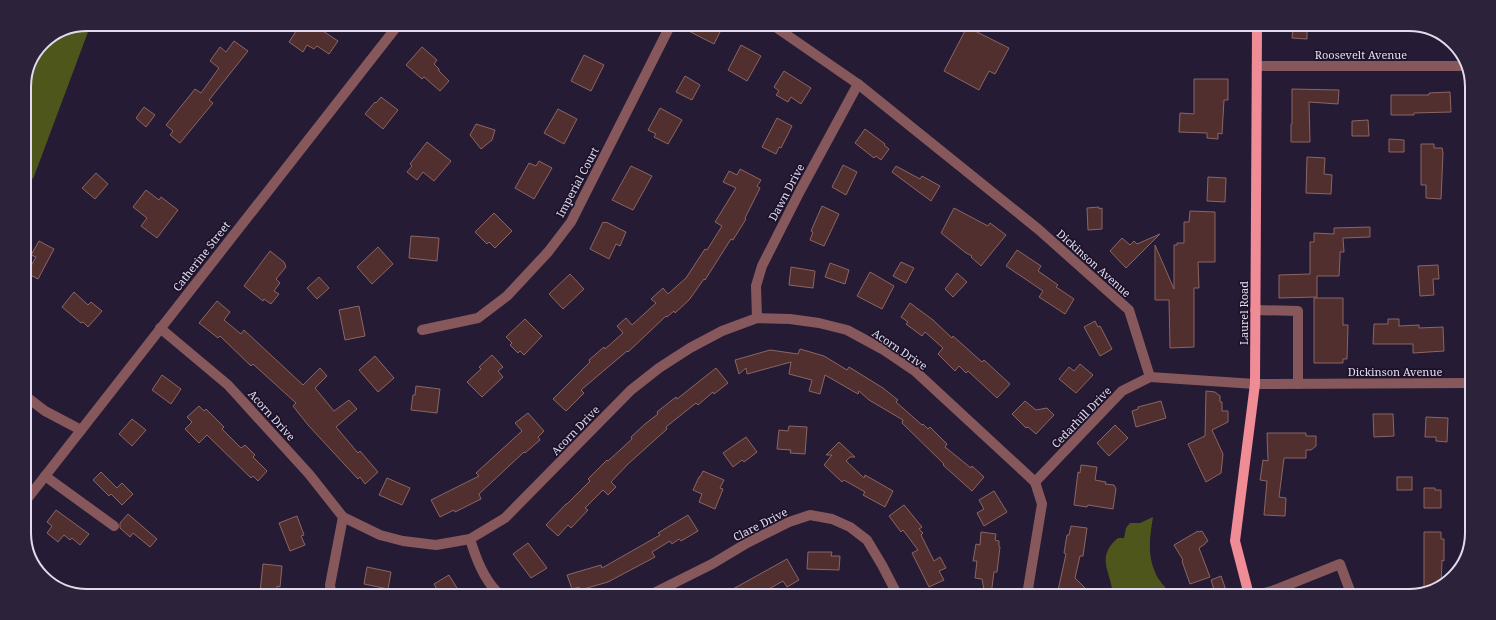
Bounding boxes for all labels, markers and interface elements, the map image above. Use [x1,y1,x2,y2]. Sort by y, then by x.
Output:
street label: Roosevelt Avenue [1315,47,1407,62]
street label: Imperial Court [552,144,602,220]
street label: Dawn Drive [765,161,807,223]
street label: Catherine Street [169,218,233,294]
street label: Dickinson Avenue [1054,226,1134,300]
street label: Laurel Road [1236,281,1251,345]
street label: Acorn Drive [870,325,931,373]
street label: Dickinson Avenue [1348,364,1442,379]
street label: Cedarhill Drive [1048,383,1114,451]
street label: Acorn Drive [245,386,299,444]
street label: Acorn Drive [548,402,602,458]
street label: Clare Drive [730,504,790,544]

